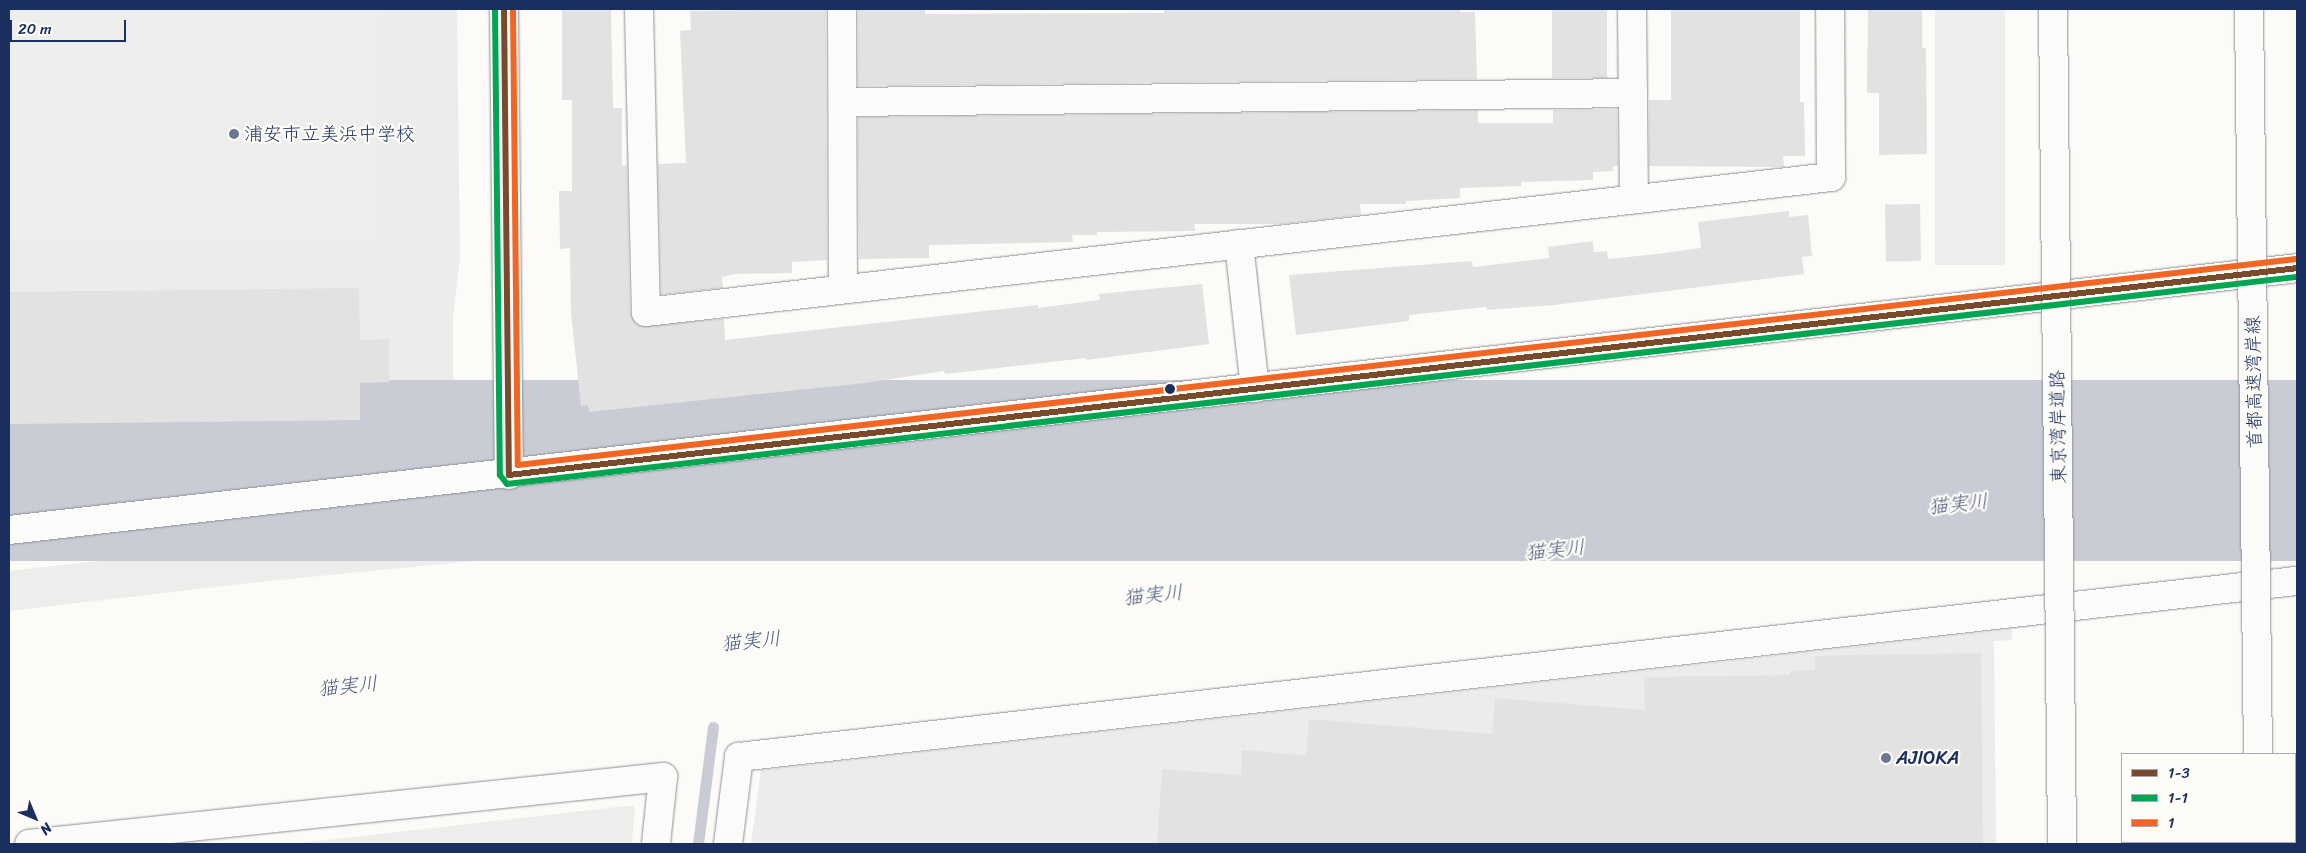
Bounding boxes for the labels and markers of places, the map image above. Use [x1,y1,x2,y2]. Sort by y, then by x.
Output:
place label: 浦安市立美浜中学校 [244,123,415,145]
marker: 浦安市立美浜中学校 [228,128,240,140]
unlabelled marker [1165,384,1175,394]
place label: AJIOKA [1896,747,1960,769]
marker: AJIOKA [1880,752,1892,764]

